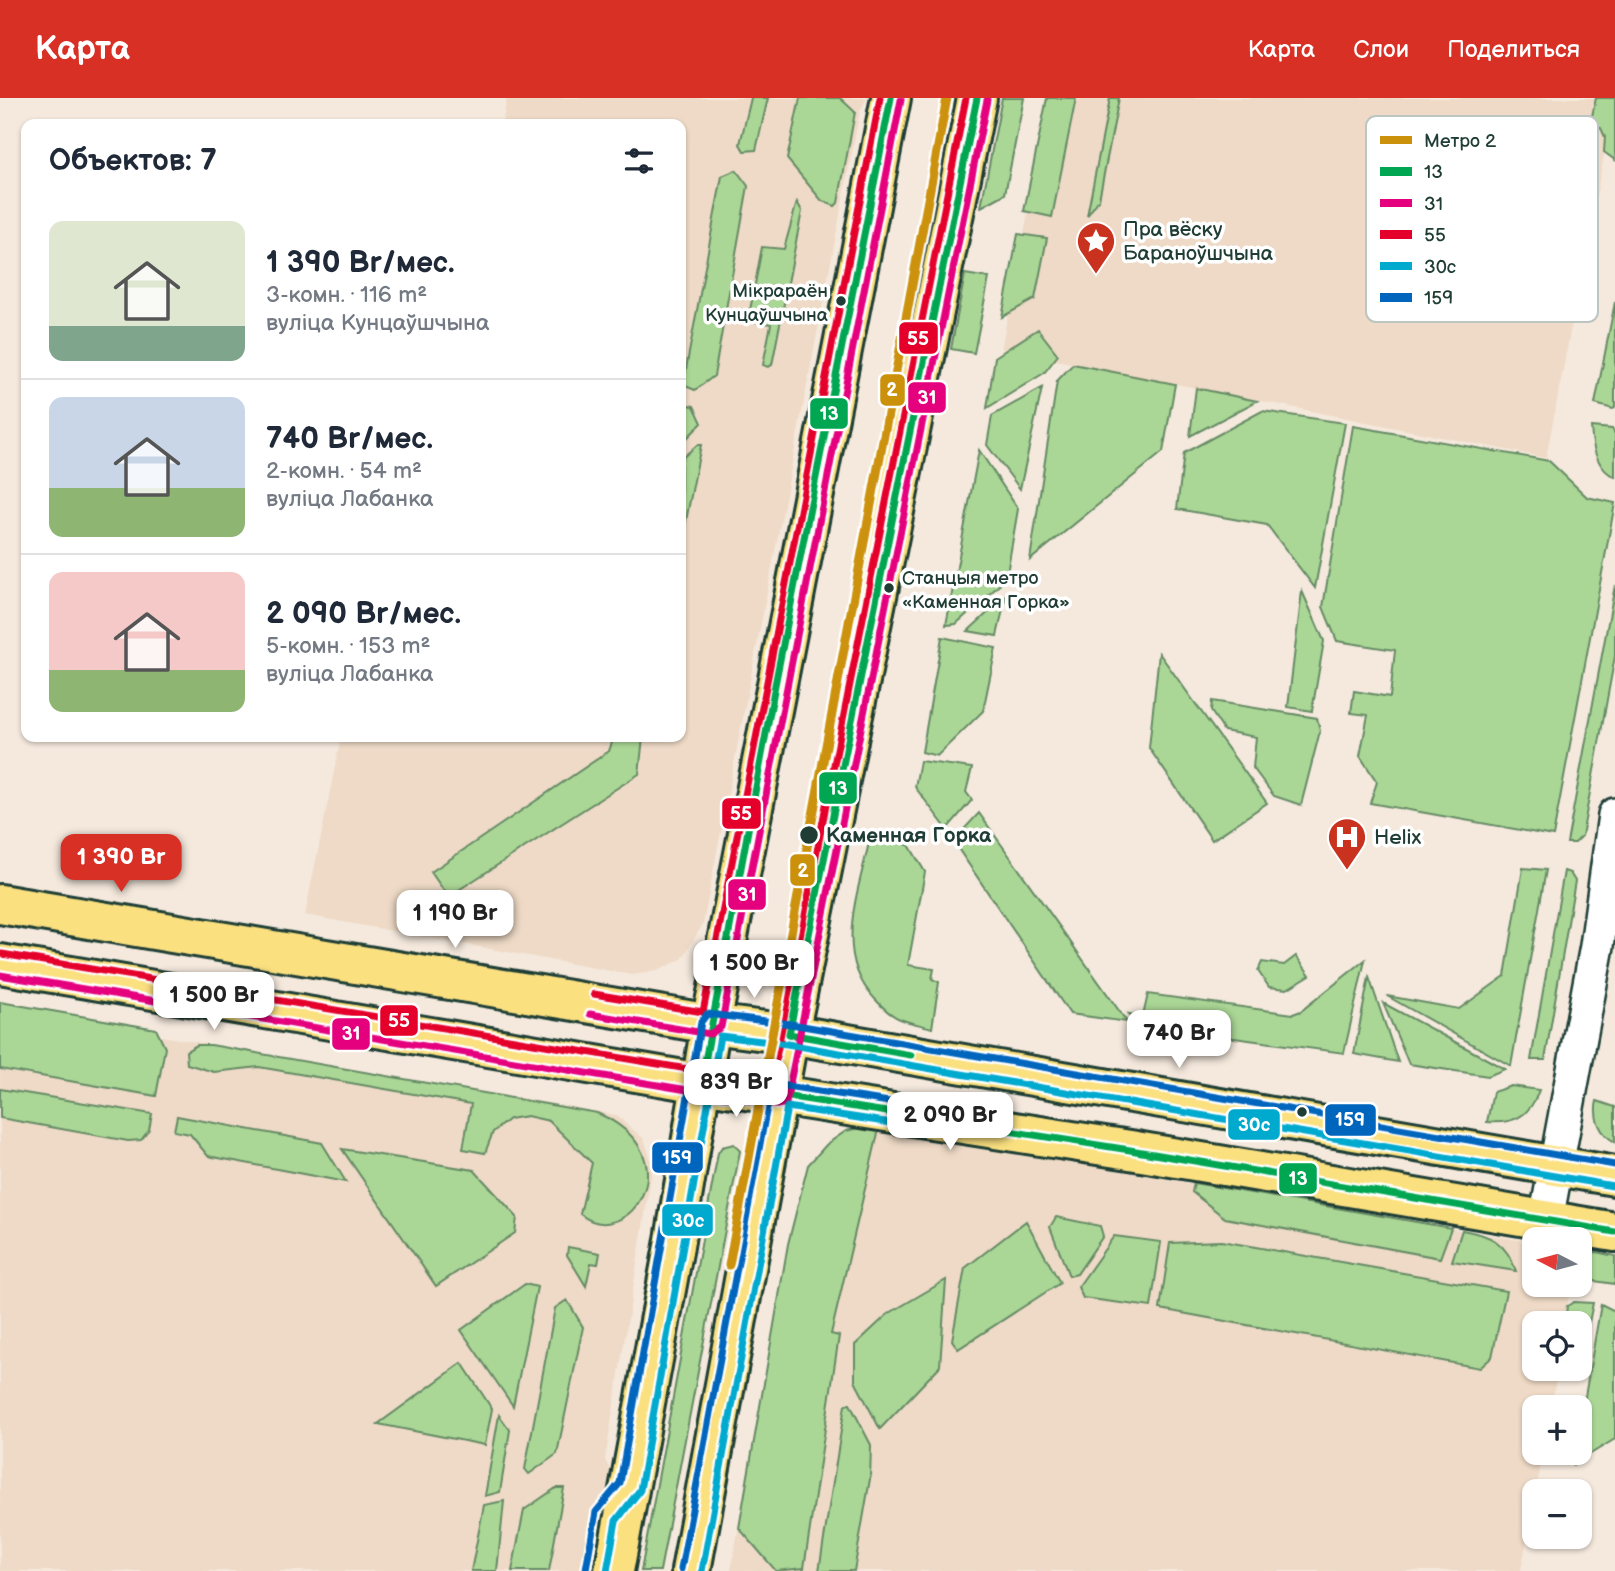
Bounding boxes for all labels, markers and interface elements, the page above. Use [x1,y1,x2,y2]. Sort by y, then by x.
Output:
text: Карта [35,29,130,69]
text: Карта [1248,35,1315,64]
text: Слои [1353,35,1409,64]
text: Поделиться [1447,35,1580,64]
legend [1366,116,1598,322]
text: Метро 2 [1424,130,1497,153]
icon: filters [620,142,658,180]
text: Объектов: 7 [49,143,217,179]
text: 13 [1424,161,1443,184]
text: 31 [1424,193,1443,216]
place label: Пра вёску Бараноўшчына [1123,217,1274,266]
place icon: Пра вёску Бараноўшчына [1075,220,1117,275]
text: 55 [1424,224,1446,247]
text: 1 390 Br/мес. [266,245,455,281]
icon: home [105,249,189,333]
text: 30с [1424,256,1457,279]
place label: Мікрараён Кунцаўшчына [705,280,828,327]
text: 3-комн. · 116 m² [266,281,427,309]
text: 159 [1424,287,1453,310]
marker: Мікрараён Кунцаўшчына [834,294,848,308]
text: вуліца Кунцаўшчына [266,309,490,337]
line badge: 55 [898,321,939,355]
text: 55 [907,328,929,351]
line badge: 2 [879,373,906,407]
text: 2 [886,379,898,402]
line badge: 31 [907,381,947,414]
text: 31 [917,387,937,410]
line badge: 13 [809,397,849,430]
text: 13 [819,403,839,426]
text: 740 Br/мес. [266,421,433,457]
icon: home [105,425,189,509]
text: 2-комн. · 54 m² [266,457,422,485]
text: вуліца Лабанка [266,485,434,513]
place label: Станцыя метро «Каменная Горка» [902,567,1070,614]
marker: Станцыя метро «Каменная Горка» [882,581,896,595]
text: 2 090 Br/мес. [266,596,461,632]
icon: home [105,600,189,684]
text: 5-комн. · 153 m² [266,632,431,660]
text: вуліца Лабанка [266,660,434,688]
line badge: 13 [818,771,858,805]
text: 13 [828,778,848,801]
line badge: 55 [721,797,762,830]
text: 55 [730,803,752,826]
hospital icon: Helix [1326,816,1368,871]
place label: Каменная Горка [826,823,992,848]
marker: Каменная Горка [798,824,820,846]
place label: Helix [1374,825,1421,850]
pin: 1 390 Br [49,834,193,894]
text: 1 390 Br [77,843,165,871]
line badge: 2 [789,853,816,887]
text: 2 [797,860,809,883]
line badge: 31 [727,878,767,911]
text: 31 [737,884,757,907]
pin: 1 190 Br [383,890,527,950]
text: 1 190 Br [413,899,498,927]
pin: 1 500 Br [682,940,826,1000]
text: 1 500 Br [709,949,799,977]
pin: 1 500 Br [142,972,286,1032]
text: 1 500 Br [169,981,259,1009]
line badge: 55 [379,1004,419,1037]
text: 55 [388,1010,410,1033]
pin: 740 Br [1122,1010,1236,1070]
line badge: 31 [331,1017,371,1051]
text: 740 Br [1143,1019,1215,1047]
text: 31 [341,1023,361,1046]
pin: 839 Br [679,1060,793,1119]
text: 839 Br [700,1068,772,1096]
pin: 2 090 Br [878,1093,1022,1152]
text: 2 090 Br [903,1101,997,1129]
line badge: 159 [1324,1103,1377,1137]
unlabelled marker [1295,1105,1309,1119]
line badge: 30с [1227,1108,1281,1141]
text: 159 [1335,1109,1365,1132]
text: 30с [1238,1114,1271,1137]
line badge: 159 [651,1141,704,1174]
text: 159 [662,1147,692,1170]
line badge: 13 [1278,1162,1318,1195]
text: 13 [1288,1168,1308,1191]
line badge: 30с [661,1203,714,1237]
text: 30с [672,1210,705,1233]
north arrow [1522,1227,1592,1297]
map controls [1522,1227,1592,1549]
button: locate [1522,1311,1592,1381]
button: + [1522,1395,1592,1465]
button: − [1522,1479,1592,1549]

